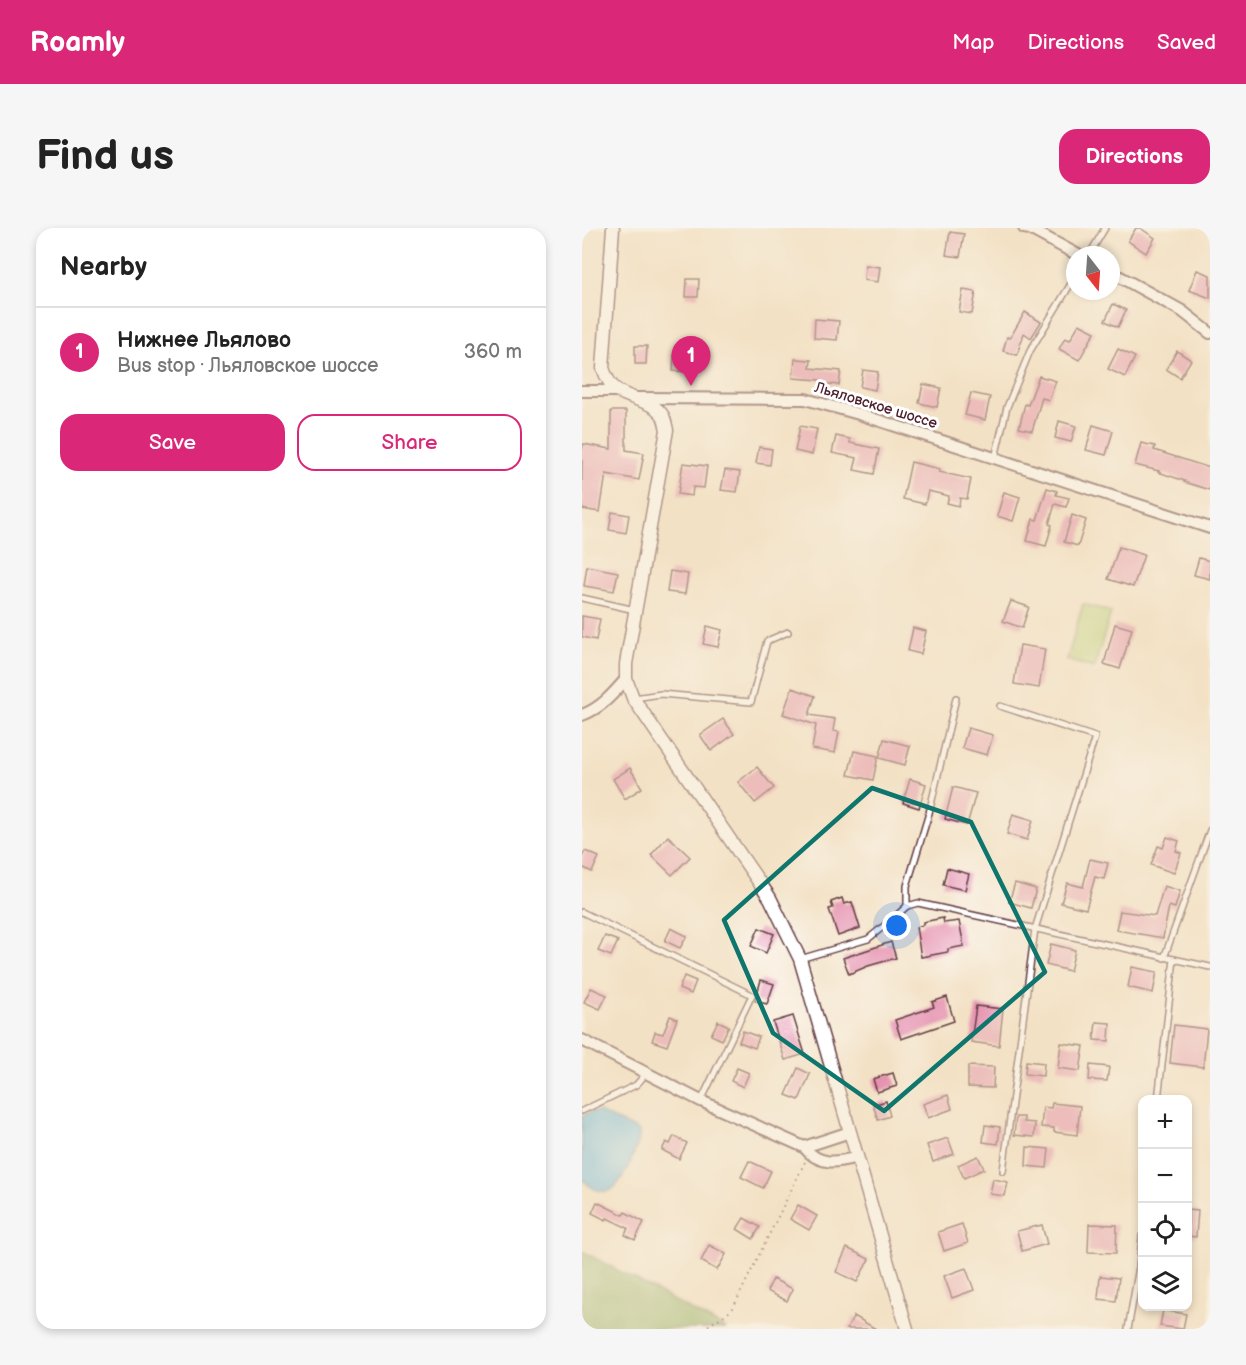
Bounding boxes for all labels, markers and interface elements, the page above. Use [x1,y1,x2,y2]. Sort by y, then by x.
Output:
text: Roamly [30,26,125,59]
text: Map [952,30,995,55]
text: Directions [1028,30,1124,55]
text: Saved [1157,30,1216,55]
button: Directions [1059,129,1210,184]
text: Find us [36,131,174,182]
north arrow [1066,246,1120,300]
text: Nearby [60,252,147,283]
text: Нижнее Льялово [117,327,291,354]
pin: 1 [672,336,710,386]
text: 1 [75,340,84,364]
text: 360 m [464,340,522,364]
text: Bus stop · Льяловское шоссе [117,354,378,378]
street label: Льяловское шоссе [811,377,939,433]
button: Save [60,414,285,471]
button: Share [297,414,522,471]
your location [882,911,911,940]
map controls [1138,1095,1192,1311]
button: + [1138,1095,1192,1149]
button: − [1138,1149,1192,1203]
button: locate [1138,1203,1192,1257]
button: layers [1138,1257,1192,1311]

